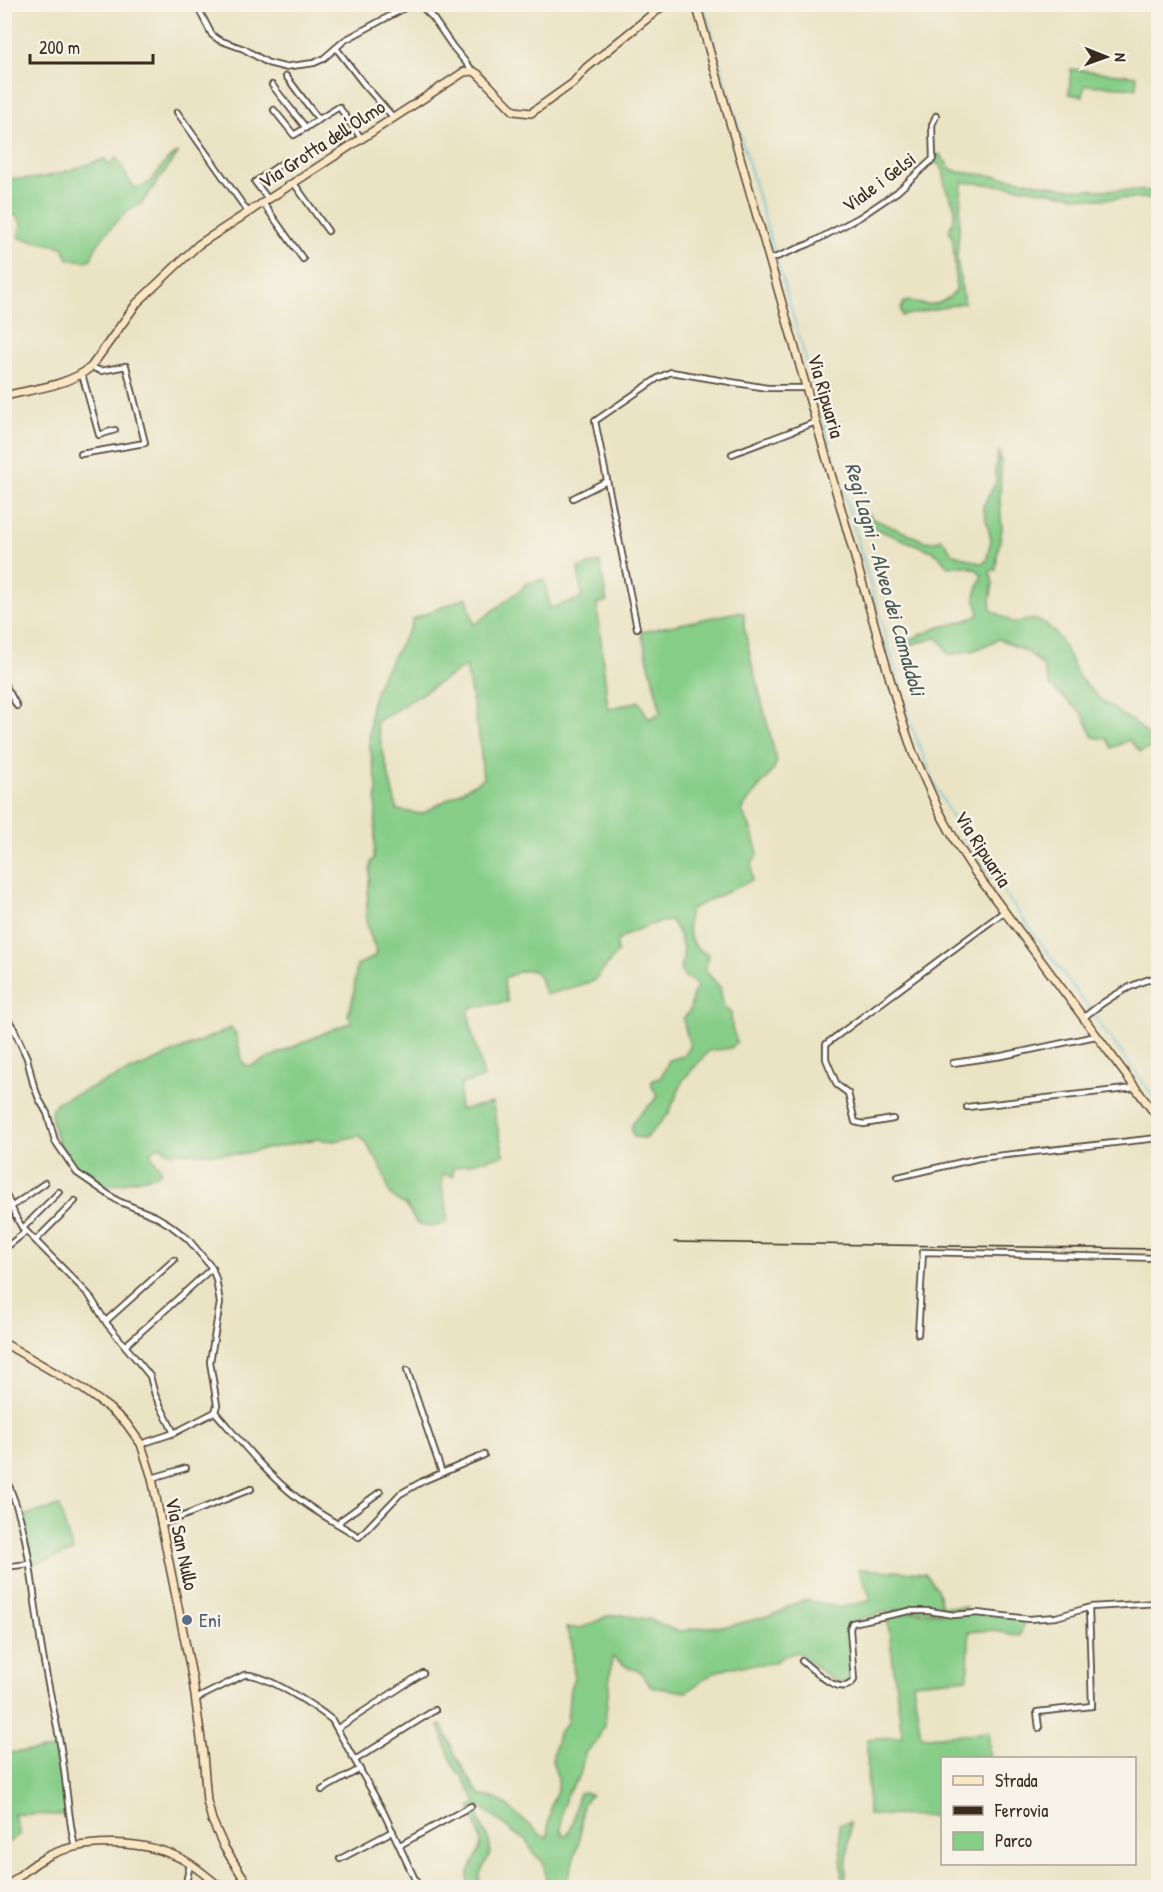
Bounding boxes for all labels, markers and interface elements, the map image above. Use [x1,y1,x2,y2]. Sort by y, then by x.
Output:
scale bar [30,27,153,65]
north arrow [1076,27,1136,87]
text: 200 m [39,35,80,60]
text: N [1110,53,1132,62]
street label: Via Grotta dell'Olmo [253,93,390,195]
street label: Viale i Gelsi [836,145,921,218]
street label: Via Ripuaria [802,351,851,441]
water label: Regi Lagni - Alveo dei Camaldoli [838,459,933,701]
street label: Via Ripuaria [949,805,1018,892]
street label: Via San Nullo [159,1495,205,1593]
place label: Eni [199,1606,221,1633]
marker: Eni [180,1613,194,1627]
legend [941,1757,1136,1865]
text: Strada [995,1768,1038,1793]
text: Ferrovia [994,1798,1048,1823]
text: Parco [995,1828,1032,1853]

